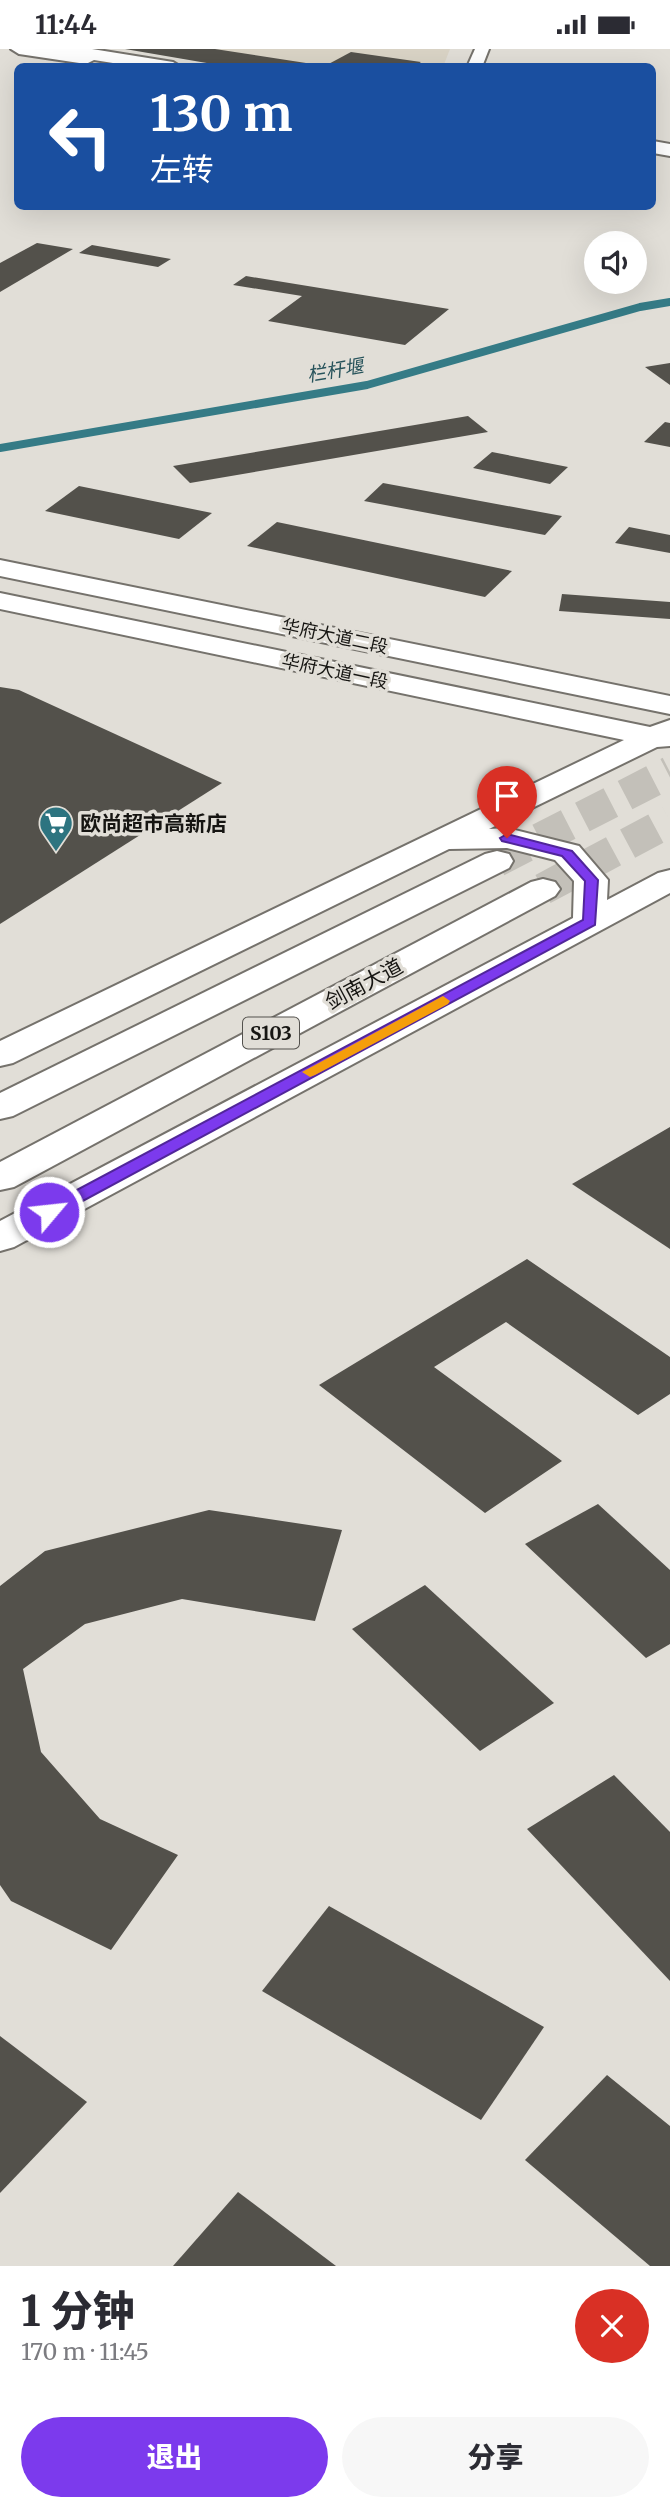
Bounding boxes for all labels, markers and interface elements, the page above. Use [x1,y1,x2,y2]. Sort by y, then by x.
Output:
text: 11:44 [35,8,97,41]
text: 130 m [150,83,293,144]
icon: left [35,91,126,182]
text: 左转 [150,150,214,190]
map controls [584,231,647,294]
button: sound [584,231,647,294]
water label: 栏杆堰 [305,353,368,387]
street label: 华府大道二段 [280,614,390,658]
street label: 华府大道一段 [280,649,390,693]
pin [477,766,537,838]
icon: arrive [488,777,526,815]
supermarket icon: 欧尚超市高新店 [37,804,75,853]
place label: 欧尚超市高新店 [80,810,227,837]
street label: 剑南大道 [321,952,407,1016]
road number: S103 [243,1017,299,1049]
position arrow [12,1175,86,1249]
text: 1 分钟 [21,2285,135,2337]
button: close [575,2289,649,2363]
text: 170 m · 11:45 [21,2337,149,2366]
button: 退出 [21,2417,328,2497]
button: 分享 [342,2417,649,2497]

